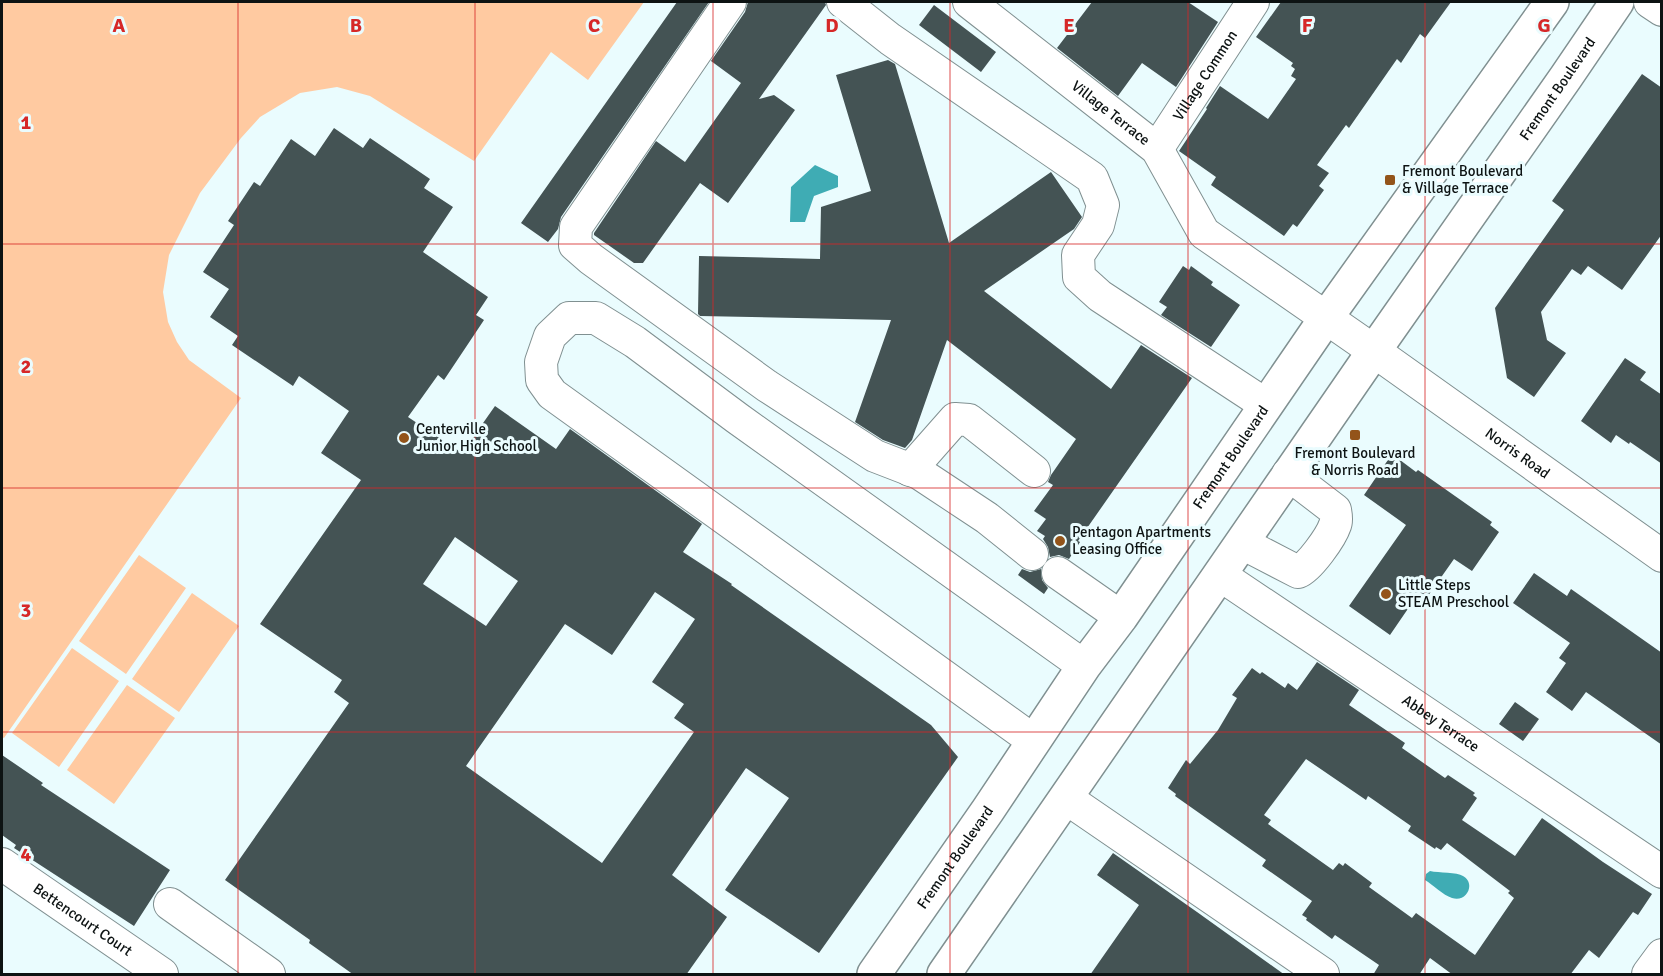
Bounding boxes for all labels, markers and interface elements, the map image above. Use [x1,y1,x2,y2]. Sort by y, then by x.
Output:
text: A [113,13,126,38]
text: B [350,13,362,38]
text: C [588,13,600,38]
text: D [825,13,839,38]
text: E [1063,13,1075,38]
text: F [1302,13,1313,38]
text: G [1537,13,1551,38]
street label: Village Common [1169,27,1241,124]
street label: Fremont Boulevard [1515,34,1599,144]
street label: Village Terrace [1068,77,1154,149]
text: 1 [21,110,32,135]
place label: Fremont Boulevard & Village Terrace [1402,162,1523,197]
marker: Fremont Boulevard & Village Terrace [1383,173,1397,187]
text: 2 [21,354,31,379]
street label: Fremont Boulevard [1189,402,1272,512]
place label: Centerville Junior High School [416,420,537,455]
street label: Norris Road [1482,424,1553,482]
marker: Fremont Boulevard & Norris Road [1348,428,1362,442]
marker: Centerville Junior High School [397,431,411,445]
place label: Fremont Boulevard & Norris Road [1294,444,1416,479]
place label: Pentagon Apartments Leasing Office [1072,523,1211,558]
marker: Pentagon Apartments Leasing Office [1053,534,1067,548]
place label: Little Steps STEAM Preschool [1398,576,1509,611]
marker: Little Steps STEAM Preschool [1379,587,1393,601]
text: 3 [21,598,31,623]
street label: Abbey Terrace [1399,691,1483,756]
street label: Fremont Boulevard [913,802,997,912]
text: 4 [21,842,32,867]
street label: Bettencourt Court [30,879,136,960]

